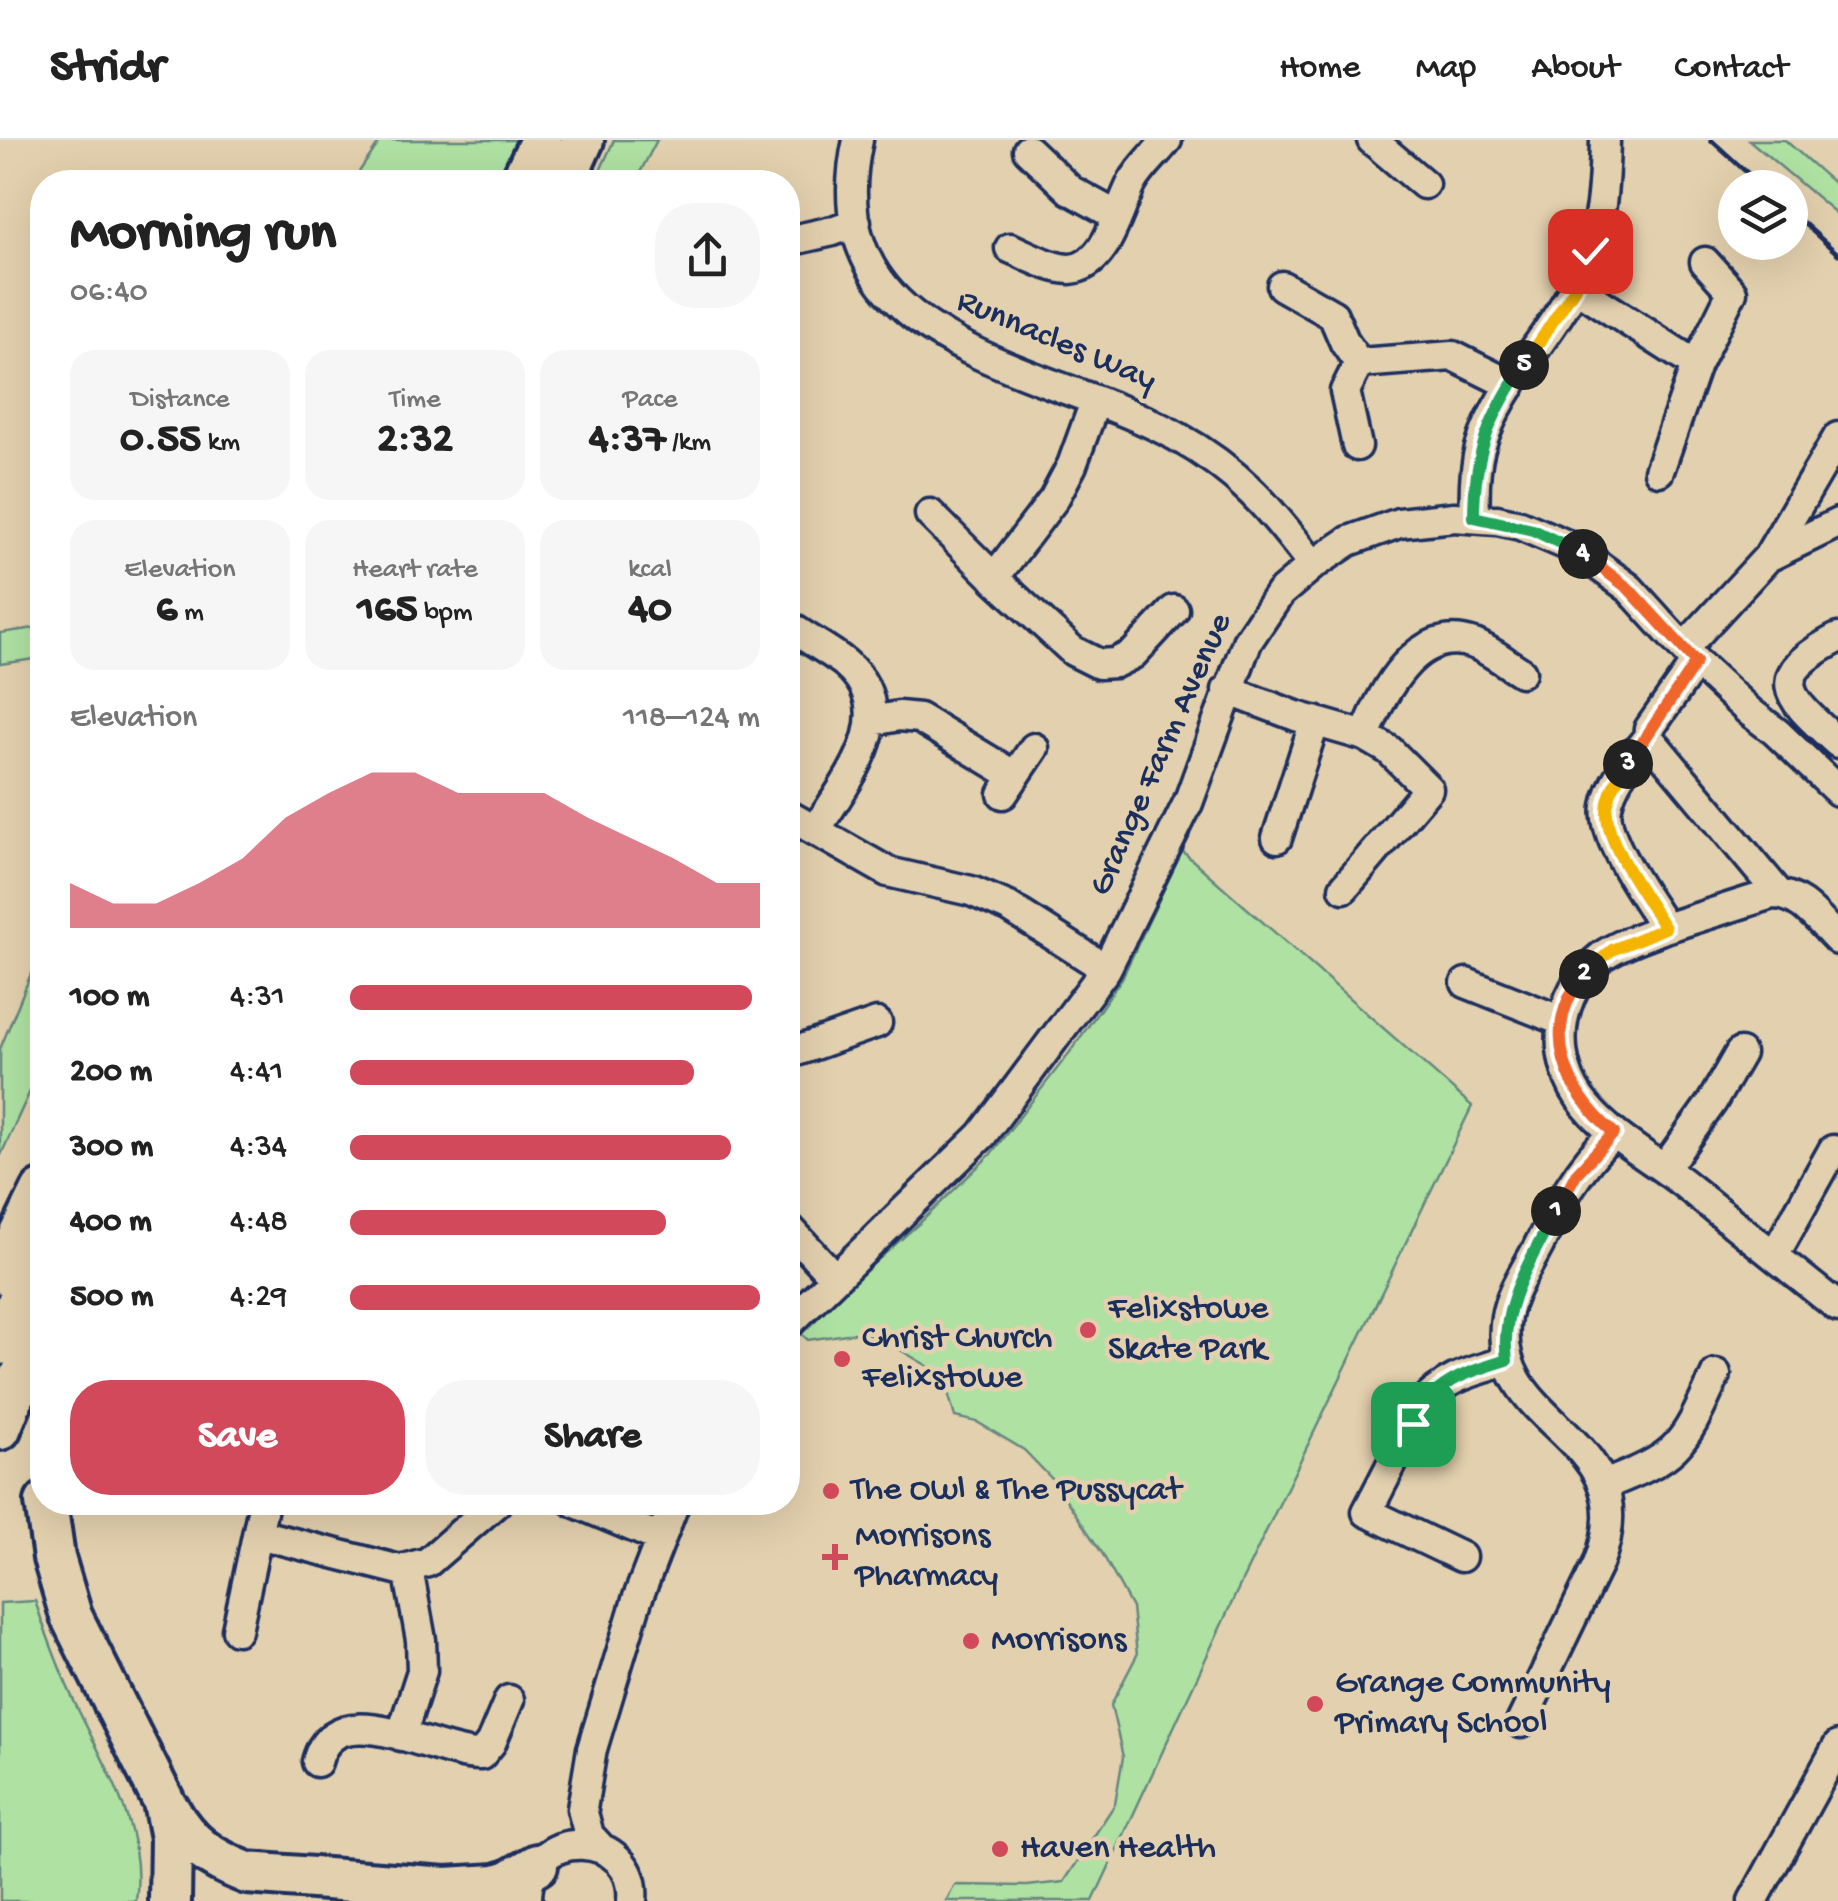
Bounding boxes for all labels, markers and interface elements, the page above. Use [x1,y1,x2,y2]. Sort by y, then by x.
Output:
text: Stridr [50,41,164,98]
text: Home [1279,49,1360,90]
text: Map [1415,49,1476,90]
text: About [1531,49,1619,90]
text: Contact [1674,49,1788,90]
map controls [1718,170,1808,260]
button: layers [1718,170,1808,260]
button: share [655,203,760,308]
text: Morning run [70,204,336,268]
pin [1548,209,1633,294]
icon: check [1563,224,1618,279]
text: 06:40 [70,274,148,312]
street label: Runnacles Way [950,282,1162,402]
pin: 5 [1499,340,1549,390]
text: 5 [1517,348,1531,381]
text: Distance [131,384,229,417]
text: Time [389,384,441,417]
text: Pace [623,384,677,417]
text: 0.55 [120,417,201,466]
text: 2:32 [377,417,453,466]
text: 4:37 [589,417,665,466]
text: km [201,427,240,460]
text: /km [665,427,711,460]
pin: 4 [1558,529,1608,579]
text: 4 [1576,537,1590,570]
text: Elevation [124,554,236,587]
text: Heart rate [352,554,478,587]
text: kcal [628,554,672,587]
text: 6 [156,587,177,636]
text: 165 [357,587,418,636]
text: 40 [628,587,672,636]
text: m [177,597,204,630]
text: bpm [418,597,473,630]
street label: Grange Farm Avenue [1081,607,1243,903]
text: Elevation [70,700,197,738]
text: 118–124 m [623,700,760,738]
pin: 3 [1603,739,1653,789]
text: 3 [1621,747,1635,780]
pin: 2 [1559,949,1609,999]
text: 2 [1577,957,1591,990]
text: 100 m [70,979,150,1017]
text: 4:31 [230,979,285,1017]
text: 200 m [70,1054,152,1092]
text: 4:41 [230,1054,283,1092]
text: 300 m [70,1129,153,1167]
text: 4:34 [230,1129,287,1167]
pin: 1 [1531,1186,1581,1236]
text: 1 [1550,1194,1562,1227]
text: 400 m [70,1204,152,1242]
text: 4:48 [230,1204,288,1242]
text: 500 m [70,1279,153,1317]
text: 4:29 [230,1279,287,1317]
place label: Felixstowe Skate Park [1107,1290,1270,1371]
place label: Christ Church Felixstowe [861,1319,1052,1400]
marker: Felixstowe Skate Park [1077,1319,1099,1341]
marker: Christ Church Felixstowe [831,1348,853,1370]
button: Save [70,1380,405,1495]
button: Share [425,1380,760,1495]
pin [1371,1382,1456,1467]
icon: arrive [1386,1397,1441,1452]
place label: The Owl & The Pussycat [849,1471,1184,1512]
marker: The Owl & The Pussycat [820,1480,842,1502]
place label: Morrisons Pharmacy [854,1517,998,1598]
marker: Morrisons Pharmacy [824,1546,846,1568]
place label: Morrisons [991,1621,1128,1662]
marker: Morrisons [960,1630,982,1652]
place label: Grange Community Primary School [1334,1664,1611,1745]
marker: Grange Community Primary School [1304,1693,1326,1715]
place label: Haven Health [1020,1829,1216,1870]
marker: Haven Health [989,1838,1011,1860]

